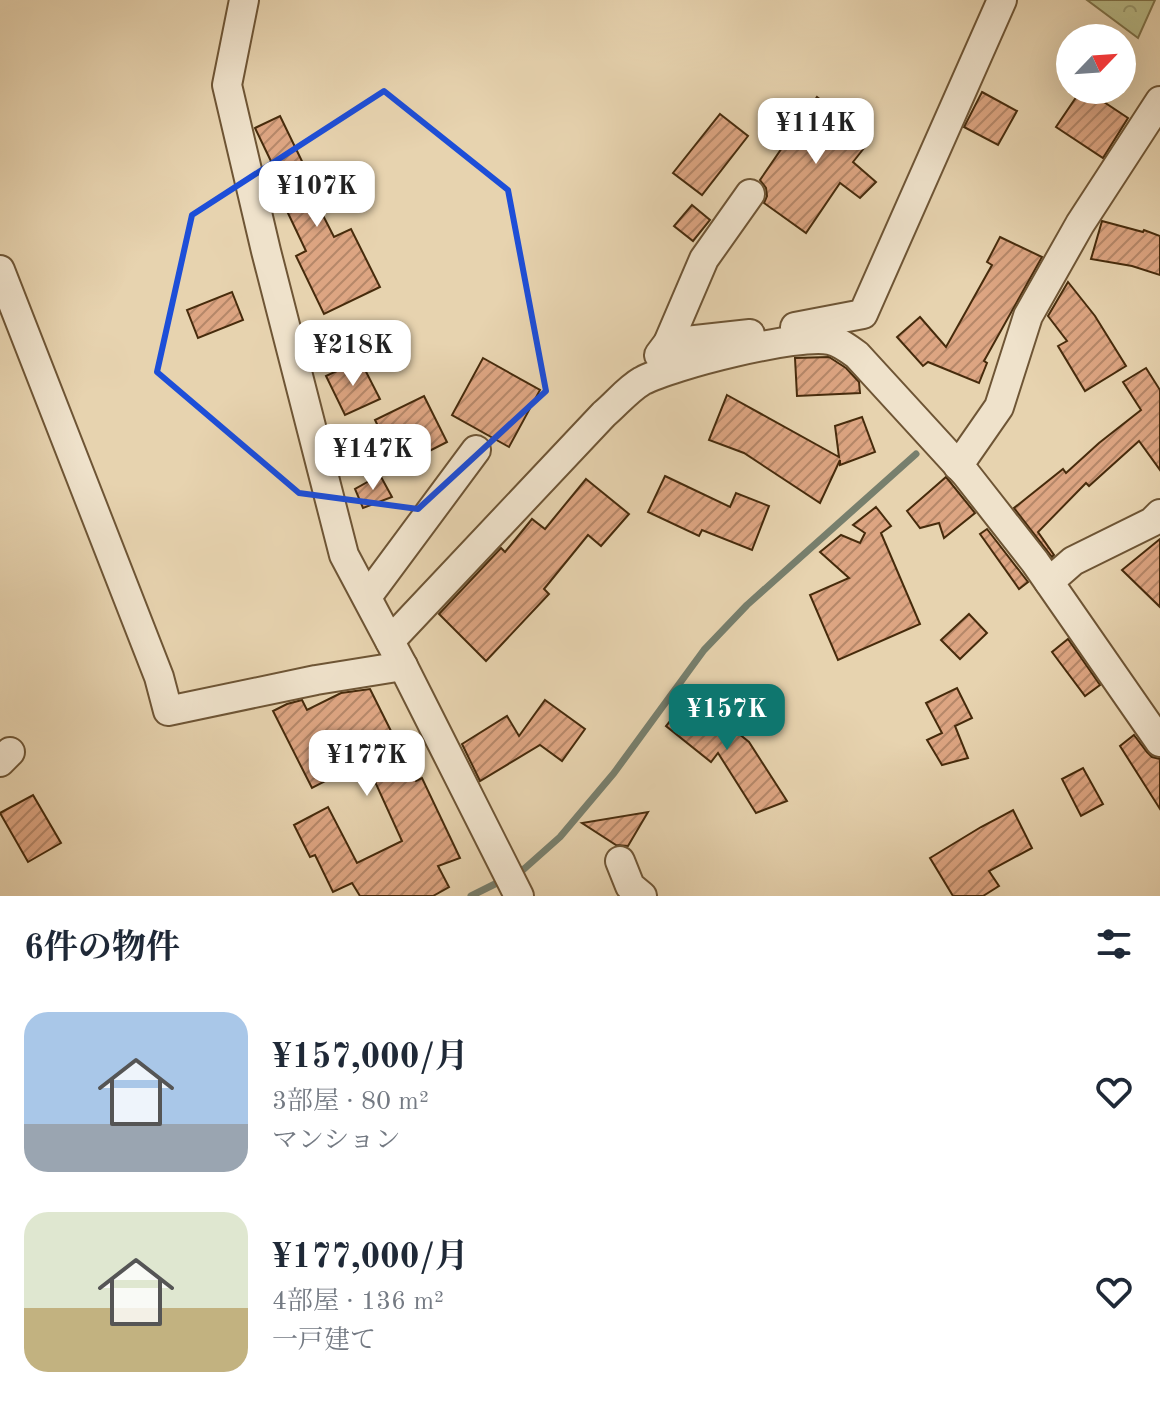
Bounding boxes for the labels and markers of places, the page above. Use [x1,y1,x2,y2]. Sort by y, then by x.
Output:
pin: ¥114K [760,98,872,166]
pin: ¥107K [261,161,373,229]
pin: ¥218K [297,320,409,388]
pin: ¥147K [317,424,429,492]
pin: ¥157K [671,684,783,752]
pin: ¥177K [311,730,423,798]

